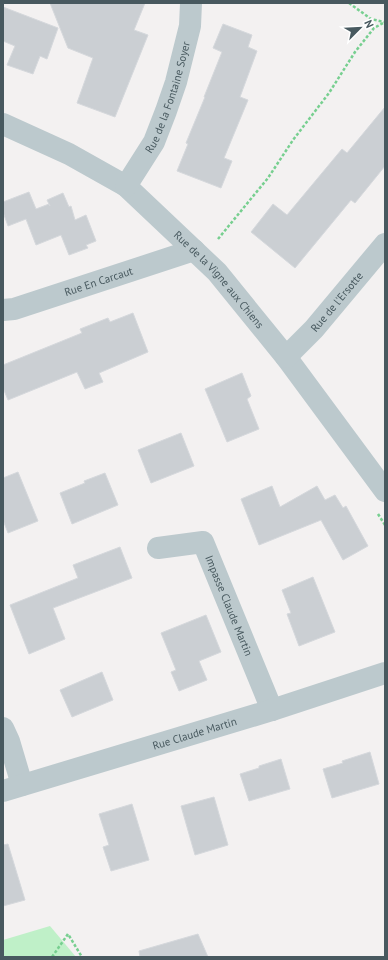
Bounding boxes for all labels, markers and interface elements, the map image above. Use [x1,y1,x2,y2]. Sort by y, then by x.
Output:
north arrow [340,8,380,48]
text: N [361,18,377,30]
street label: Rue de la Fontaine Soyer [142,40,193,156]
street label: Rue de la Vigne aux Chiens [171,228,267,332]
street label: Rue En Carcaut [63,263,135,299]
street label: Rue de l'Ersotte [308,269,366,335]
street label: Impasse Claude Martin [202,553,256,658]
street label: Rue Claude Martin [151,714,238,753]

